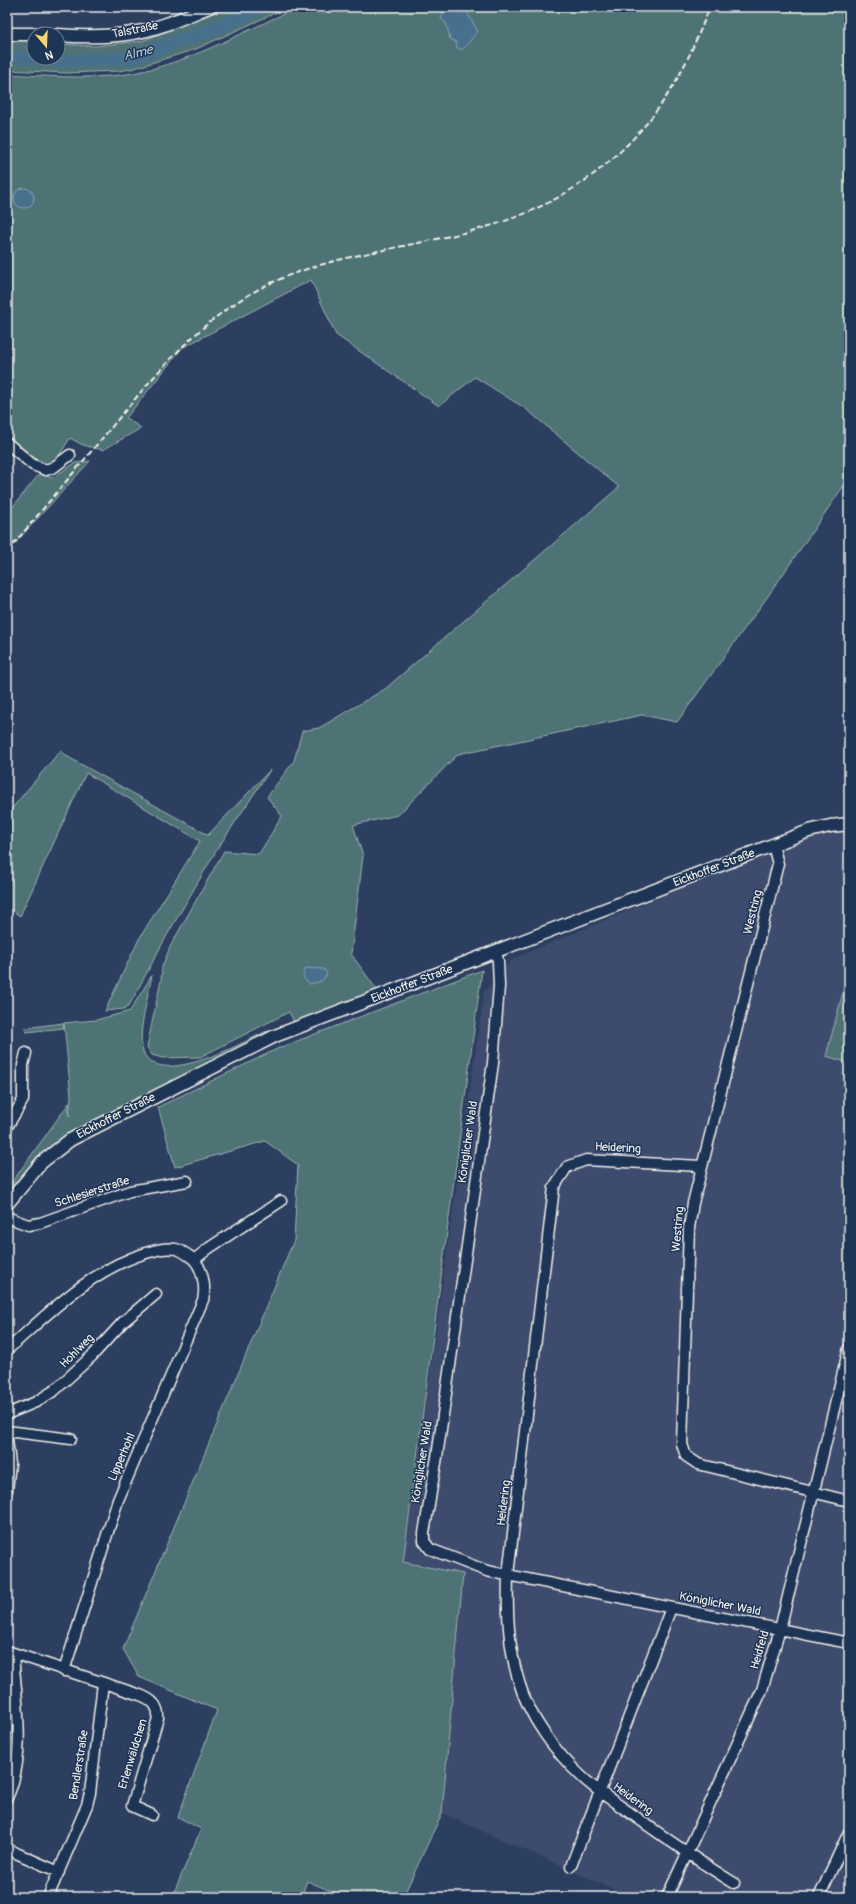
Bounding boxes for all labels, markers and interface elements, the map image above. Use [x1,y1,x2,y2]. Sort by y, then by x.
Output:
street label: Talstraße [111,18,160,42]
north arrow [26,26,66,66]
water label: Alme [122,41,156,64]
text: N [43,48,55,63]
street label: Eickhoffer Straße [671,845,757,890]
street label: Westring [740,888,766,936]
street label: Eickhoffer Straße [369,961,455,1006]
street label: Eickhoffer Straße [74,1090,158,1142]
street label: Königlicher Wald [455,1100,481,1184]
street label: Heidering [595,1139,641,1157]
street label: Schlesierstraße [53,1173,131,1211]
street label: Westring [669,1206,687,1252]
street label: Hohlweg [57,1331,97,1371]
street label: Königlicher Wald [408,1420,436,1504]
street label: Lipperhohl [105,1430,139,1483]
street label: Heidering [494,1479,514,1527]
street label: Königlicher Wald [678,1589,762,1619]
street label: Heidfeld [747,1629,773,1671]
street label: Erlenwäldchen [115,1717,151,1791]
street label: Bendlerstraße [66,1729,92,1801]
street label: Heidering [610,1779,656,1819]

